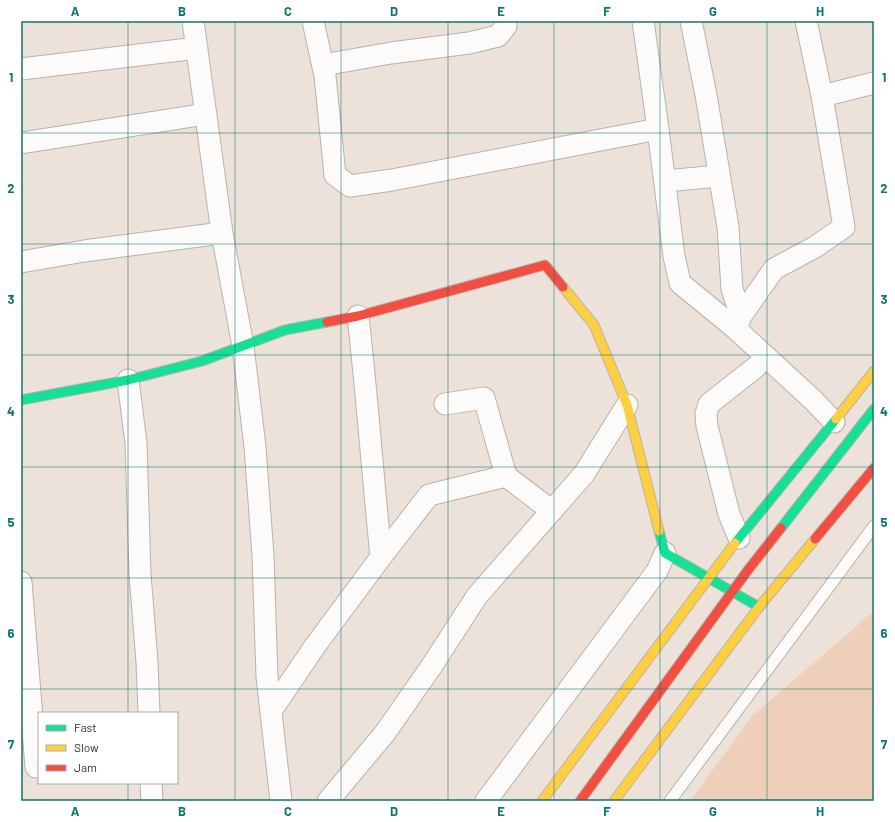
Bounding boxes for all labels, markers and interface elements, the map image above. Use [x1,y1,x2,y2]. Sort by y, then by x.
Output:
text: A [71,3,80,19]
text: B [178,3,186,19]
text: C [284,3,292,19]
text: D [390,3,398,19]
text: E [497,3,505,19]
text: F [603,3,611,19]
text: G [709,3,717,19]
text: H [816,3,824,19]
text: 1 [9,69,13,85]
text: 1 [882,69,886,85]
text: 2 [7,180,15,196]
text: 2 [880,180,888,196]
text: 3 [7,291,15,307]
text: 3 [880,291,888,307]
text: 4 [7,403,15,419]
text: 4 [880,403,888,419]
text: 5 [7,514,15,530]
text: 5 [880,514,888,530]
text: 6 [8,625,15,641]
text: 6 [881,625,888,641]
legend [38,712,178,784]
text: Fast [74,720,97,734]
text: 7 [8,736,15,752]
text: 7 [881,736,888,752]
text: Slow [74,740,99,754]
text: Jam [74,760,97,774]
text: A [71,803,80,819]
text: B [178,803,186,819]
text: C [284,803,292,819]
text: D [390,803,398,819]
text: E [497,803,505,819]
text: F [603,803,611,819]
text: G [709,803,717,819]
text: H [816,803,824,819]

